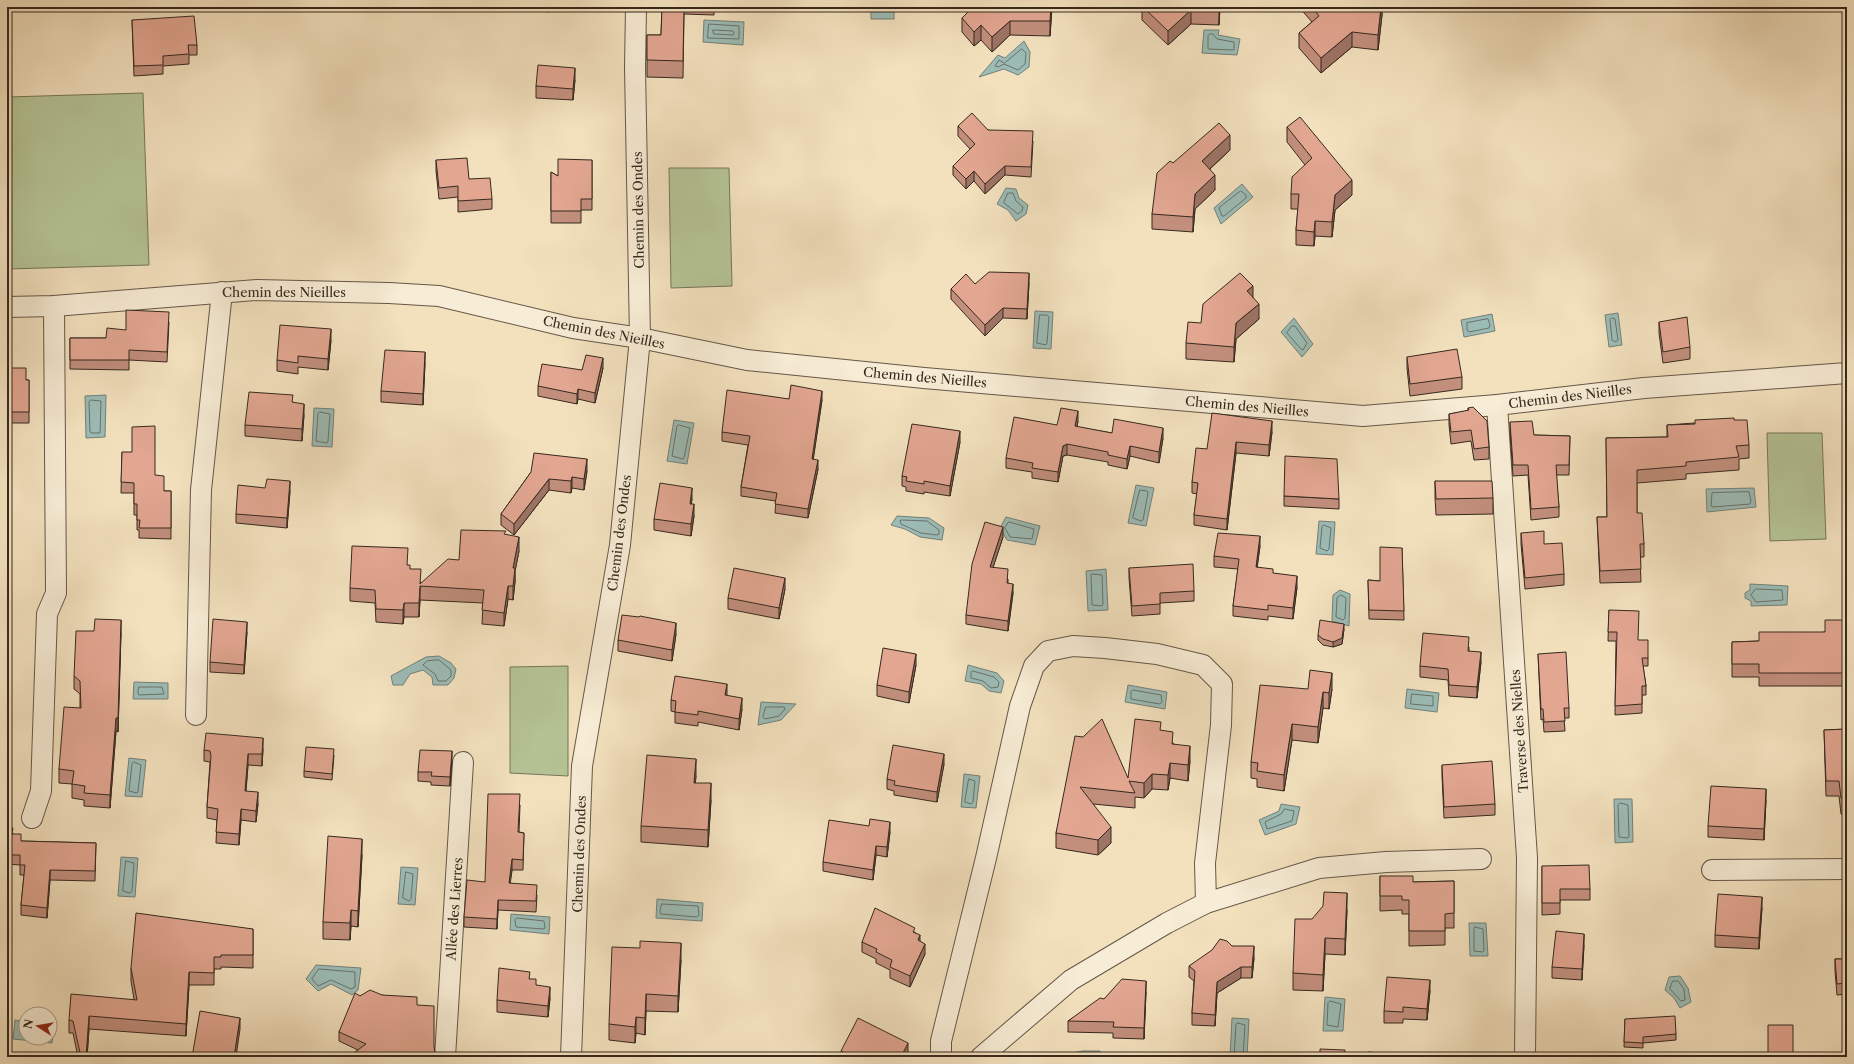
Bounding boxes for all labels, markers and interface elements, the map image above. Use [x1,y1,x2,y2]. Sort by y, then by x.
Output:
street label: Chemin des Ondes [629,151,647,269]
street label: Chemin des Nieilles [222,284,346,300]
street label: Chemin des Nieilles [542,312,667,352]
street label: Chemin des Nieilles [863,364,988,390]
street label: Chemin des Nieilles [1508,380,1633,411]
street label: Chemin des Nieilles [1185,393,1310,419]
street label: Chemin des Ondes [604,474,634,592]
street label: Traverse des Nielles [1507,668,1531,793]
street label: Chemin des Ondes [569,795,589,913]
street label: Allée des Lierres [442,857,466,962]
north arrow [18,1006,58,1046]
text: N [20,1017,36,1030]

